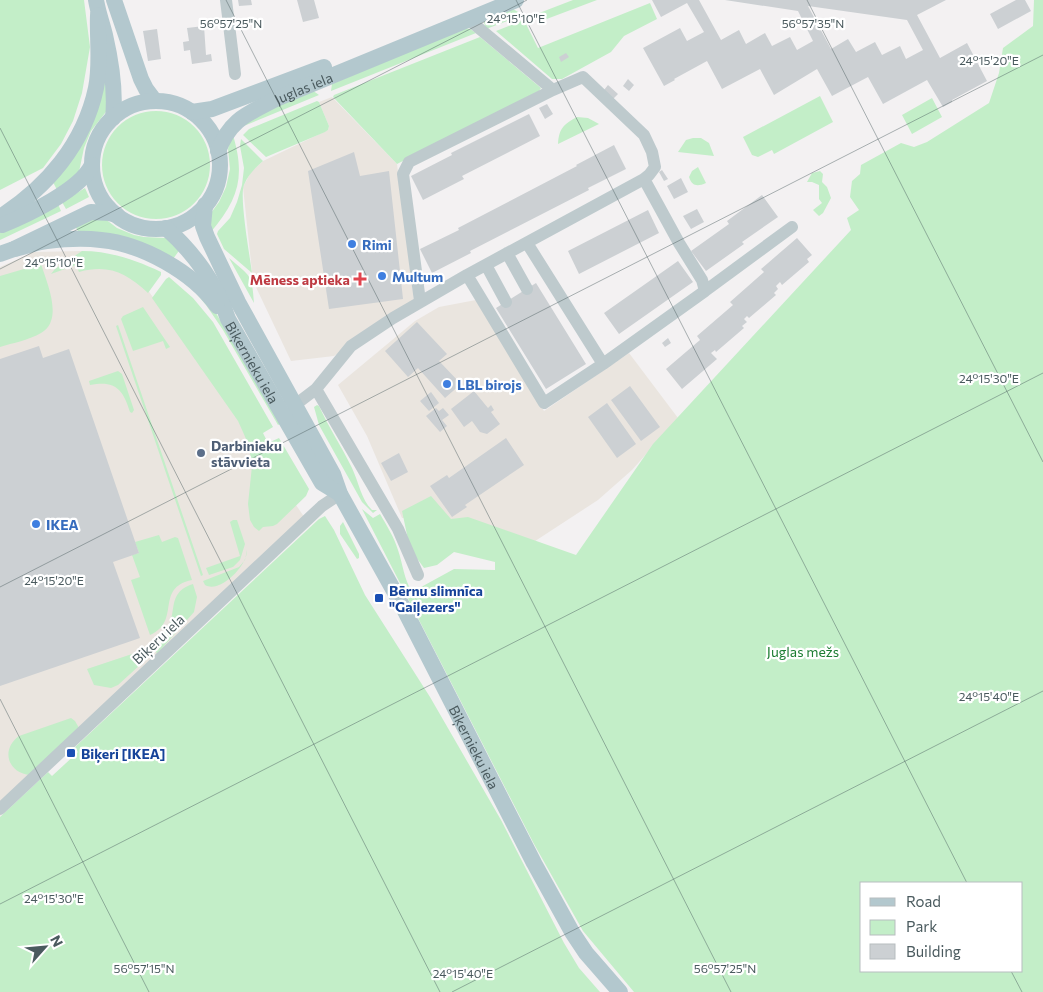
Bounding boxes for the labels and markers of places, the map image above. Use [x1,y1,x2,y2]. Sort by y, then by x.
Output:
place label: Rimi [362,236,392,253]
marker: Rimi [346,238,358,250]
place label: Multum [392,268,443,285]
marker: Multum [376,270,388,282]
place label: Mēness aptieka [250,271,350,288]
marker: Mēness aptieka [354,273,366,285]
place label: LBL birojs [457,376,522,393]
marker: LBL birojs [441,378,453,390]
place label: Darbinieku stāvvieta [211,437,282,470]
marker: Darbinieku stāvvieta [195,447,207,459]
place label: IKEA [46,516,79,533]
marker: IKEA [30,518,42,530]
place label: Bērnu slimnīca "Gaiļezers" [389,582,483,616]
marker: Bērnu slimnīca "Gaiļezers" [373,592,385,604]
place label: Biķeri [IKEA] [81,745,166,763]
marker: Biķeri [IKEA] [65,747,77,759]

